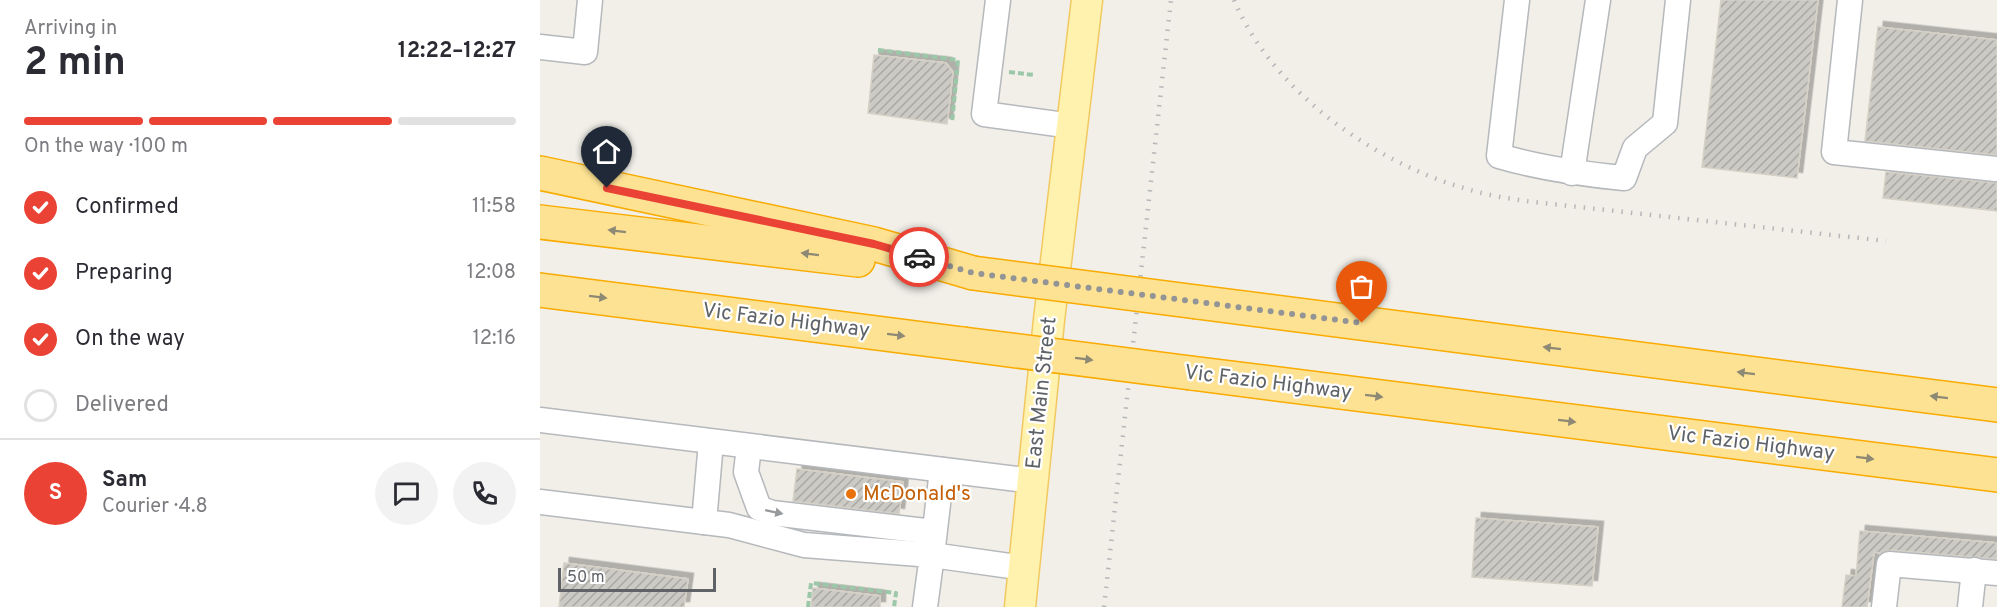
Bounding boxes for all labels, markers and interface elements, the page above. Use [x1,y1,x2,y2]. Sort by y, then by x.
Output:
text: Arriving in [24,16,117,42]
text: 12:22–12:27 [398,38,516,65]
text: 2 min [24,40,126,89]
pin [581,126,632,188]
text: On the way · 100 m [24,134,188,160]
icon: home [590,135,623,168]
icon: check [24,191,57,224]
text: Confirmed [75,194,179,221]
text: 11:58 [472,194,516,220]
one-way arrow [607,226,626,236]
courier [889,227,949,287]
icon: car [903,241,936,274]
one-way arrow [801,249,820,259]
icon: check [24,257,57,290]
text: Preparing [75,260,173,287]
text: 12:08 [467,260,516,286]
pin [1336,261,1387,323]
icon: bag [1345,270,1378,303]
one-way arrow [589,293,608,302]
street label: Vic Fazio Highway [701,297,871,345]
street label: East Main Street [1021,315,1063,471]
icon: check [24,323,57,356]
text: On the way [75,326,185,353]
text: 12:16 [472,326,516,352]
one-way arrow [886,331,905,340]
one-way arrow [1543,343,1562,352]
one-way arrow [1074,355,1093,364]
street label: Vic Fazio Highway [1183,359,1353,407]
one-way arrow [1736,368,1755,377]
one-way arrow [1365,391,1384,401]
text: Delivered [75,392,169,419]
one-way arrow [1929,393,1948,402]
one-way arrow [1558,416,1577,425]
street label: Vic Fazio Highway [1666,420,1836,468]
one-way arrow [1856,453,1875,463]
button: chat [375,462,438,525]
button: phone [453,462,516,525]
text: Sam [102,467,147,494]
text: S [49,480,62,507]
place label: McDonald's [863,481,971,508]
marker: McDonald's [844,487,858,501]
text: Courier · 4.8 [102,494,208,520]
one-way arrow [765,508,784,517]
scale bar [558,565,716,592]
text: 50 m [567,568,605,588]

